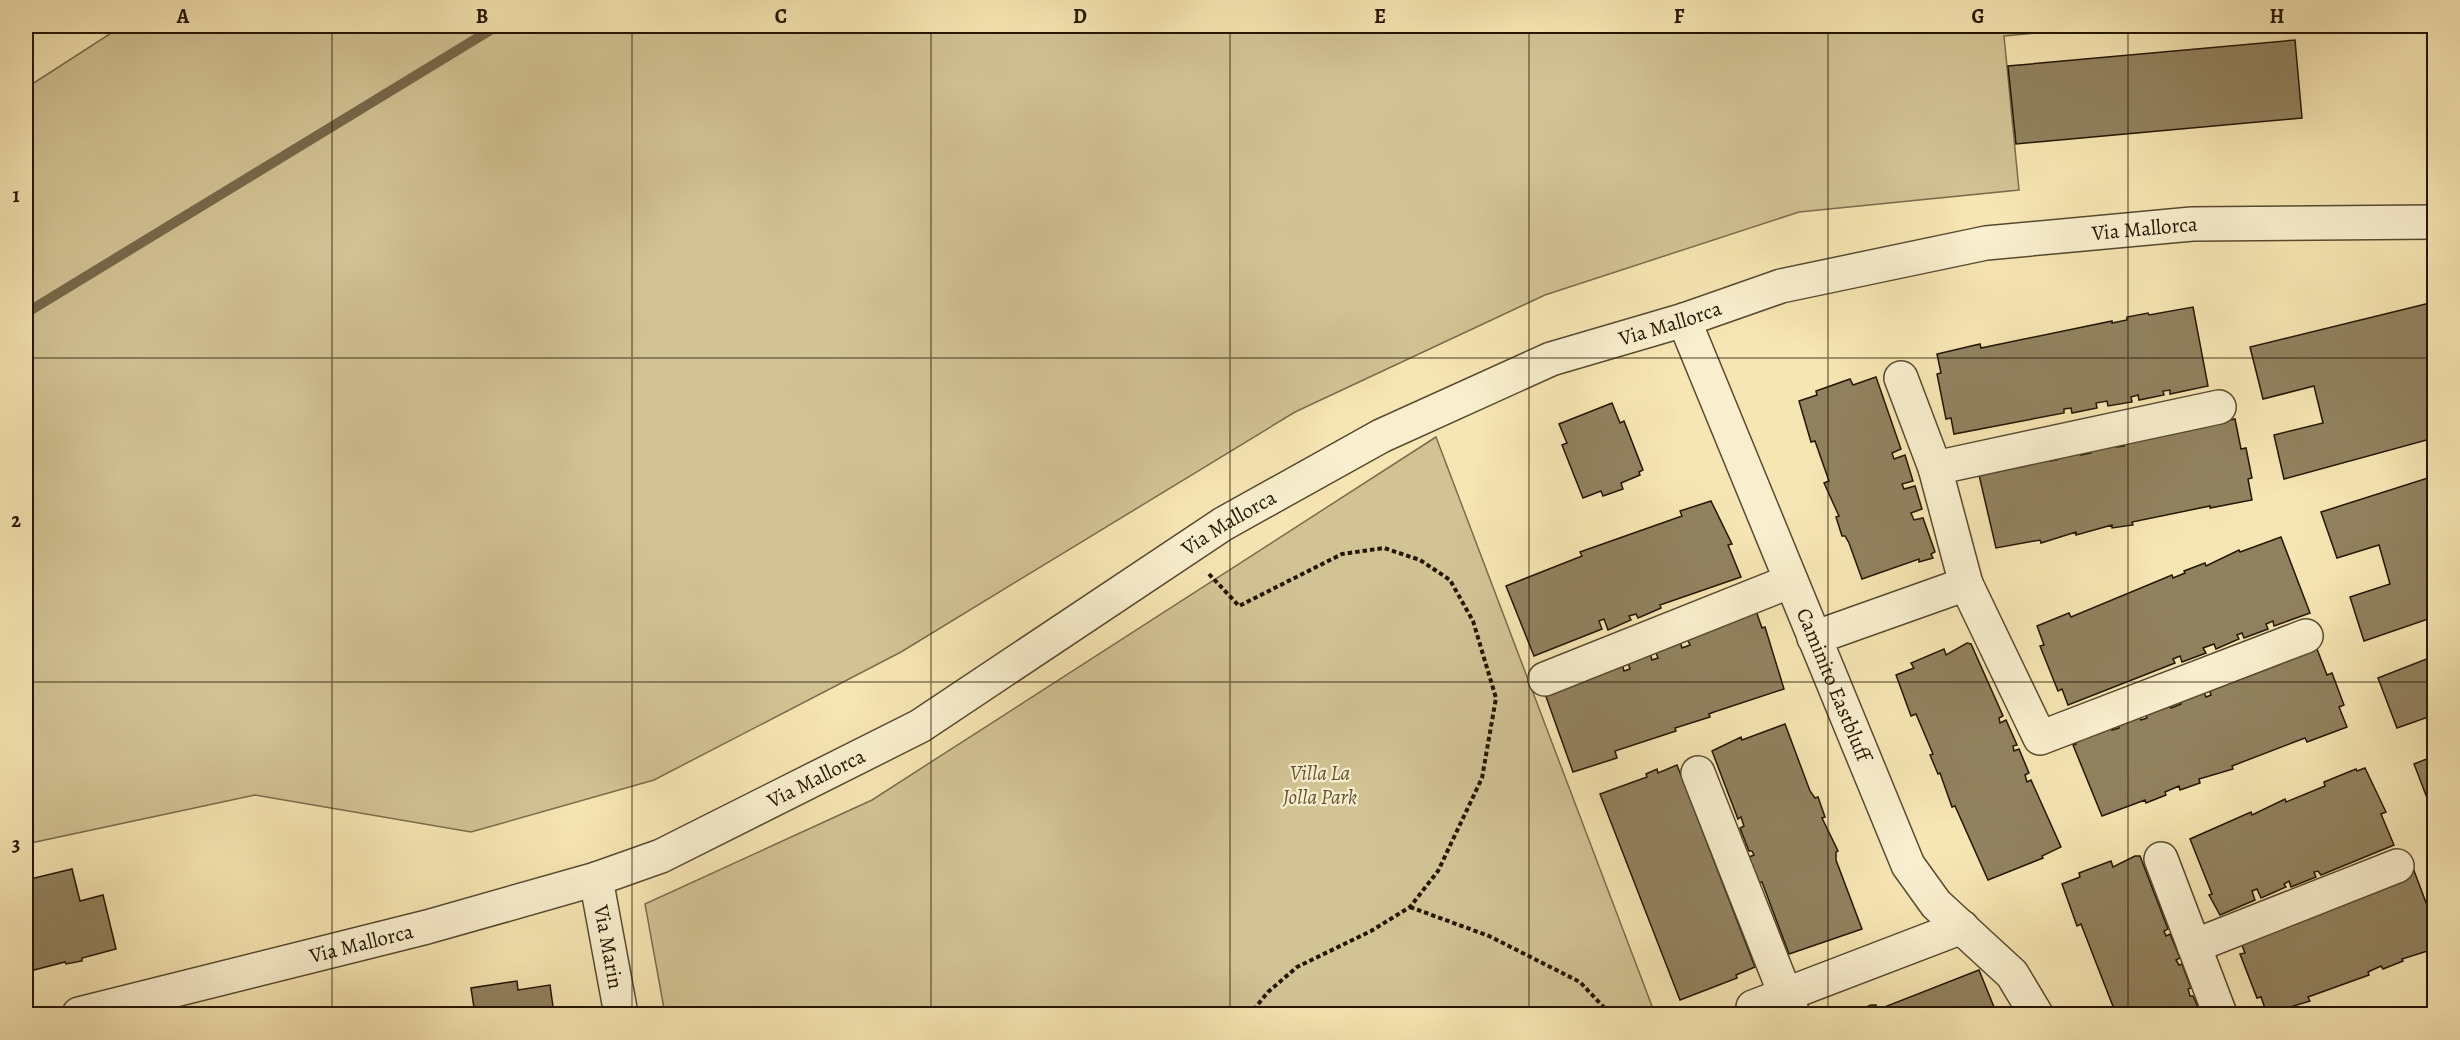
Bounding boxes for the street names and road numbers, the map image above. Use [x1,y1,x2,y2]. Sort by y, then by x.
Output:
street label: Via Mallorca [2089,210,2198,247]
street label: Via Mallorca [1614,294,1725,353]
street label: Via Mallorca [1175,483,1281,563]
street label: Caminito Eastbluff [1790,604,1879,768]
street label: Via Mallorca [762,742,870,815]
street label: Via Marin [587,902,630,991]
street label: Via Mallorca [305,917,416,970]

